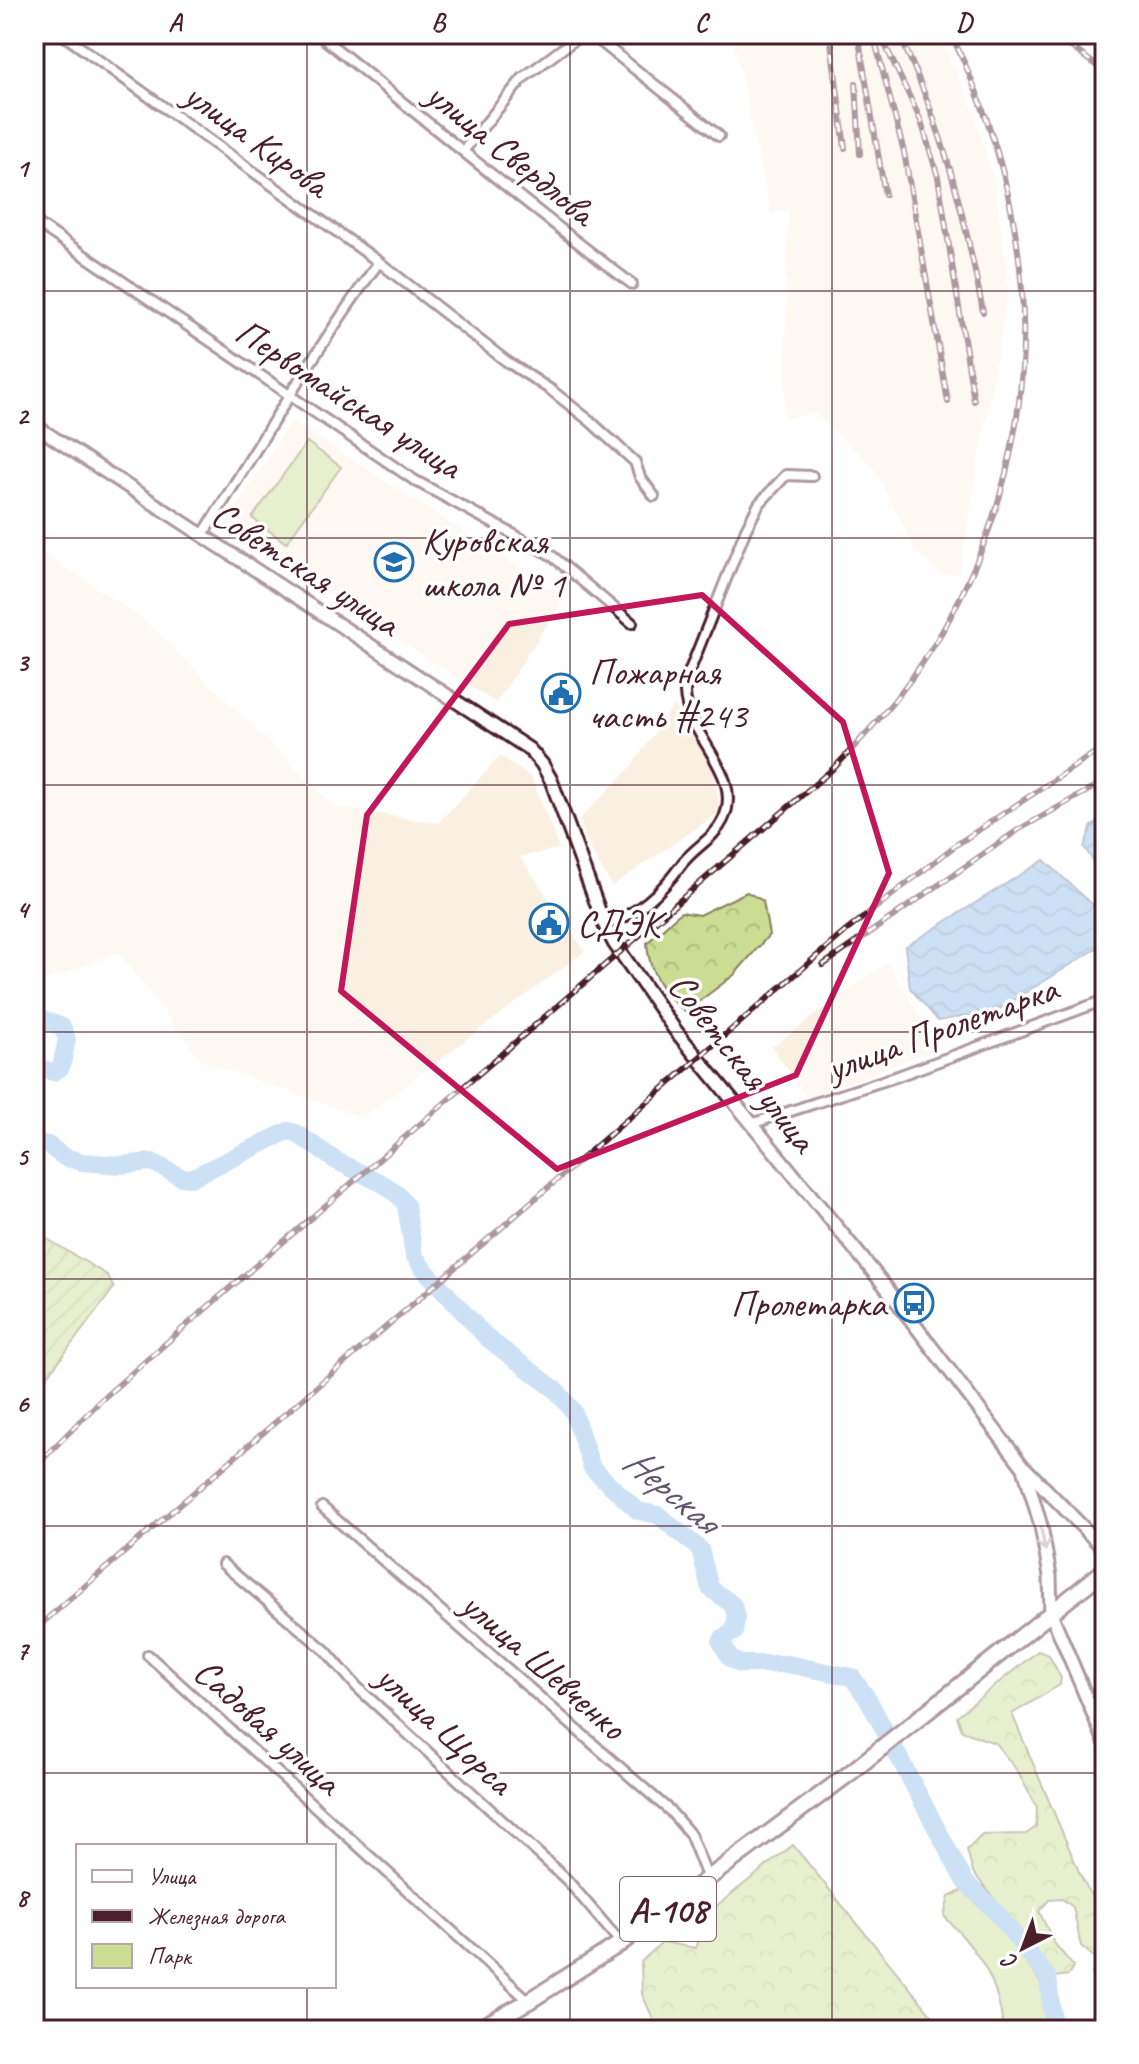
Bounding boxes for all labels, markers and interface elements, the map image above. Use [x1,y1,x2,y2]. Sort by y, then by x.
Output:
text: A [168,6,183,39]
text: B [431,6,447,39]
text: C [695,6,711,39]
text: D [956,6,974,39]
street label: улица Кирова [173,70,341,210]
street label: улица Свердлова [415,70,607,238]
text: 1 [16,152,31,185]
street label: Первомайская улица [227,308,473,491]
text: 2 [16,399,30,432]
street label: Советская улица [203,490,410,648]
place label: Куровская школа № 1 [422,517,567,608]
school or university icon: Куровская школа № 1 [373,541,415,583]
text: 3 [16,646,30,679]
place label: Пожарная часть #243 [589,648,750,739]
public building icon: Пожарная часть #243 [540,672,582,714]
text: 4 [16,893,31,926]
place label: СДЭК [577,900,667,947]
public building icon: СДЭК [528,902,570,944]
street label: Советская улица [658,963,829,1163]
street label: улица Пролетарка [819,964,1066,1093]
text: 5 [16,1140,30,1173]
place label: Пролетарка [731,1280,888,1327]
bus stop icon: Пролетарка [893,1282,935,1324]
text: 6 [16,1387,30,1420]
water label: Нерская [614,1436,734,1548]
one-way arrow [1036,1526,1051,1552]
street label: улица Шевченко [450,1580,637,1751]
text: 7 [16,1634,30,1667]
street label: Садовая улица [184,1648,353,1806]
street label: улица Щорса [365,1653,525,1807]
legend [76,1844,336,1988]
text: Улица [148,1861,197,1891]
road number: А-108 [620,1877,716,1941]
text: 8 [16,1881,31,1914]
text: Железная дорога [148,1901,286,1931]
north arrow [983,1908,1063,1988]
text: Парк [148,1941,193,1971]
text: С [995,1946,1024,1976]

